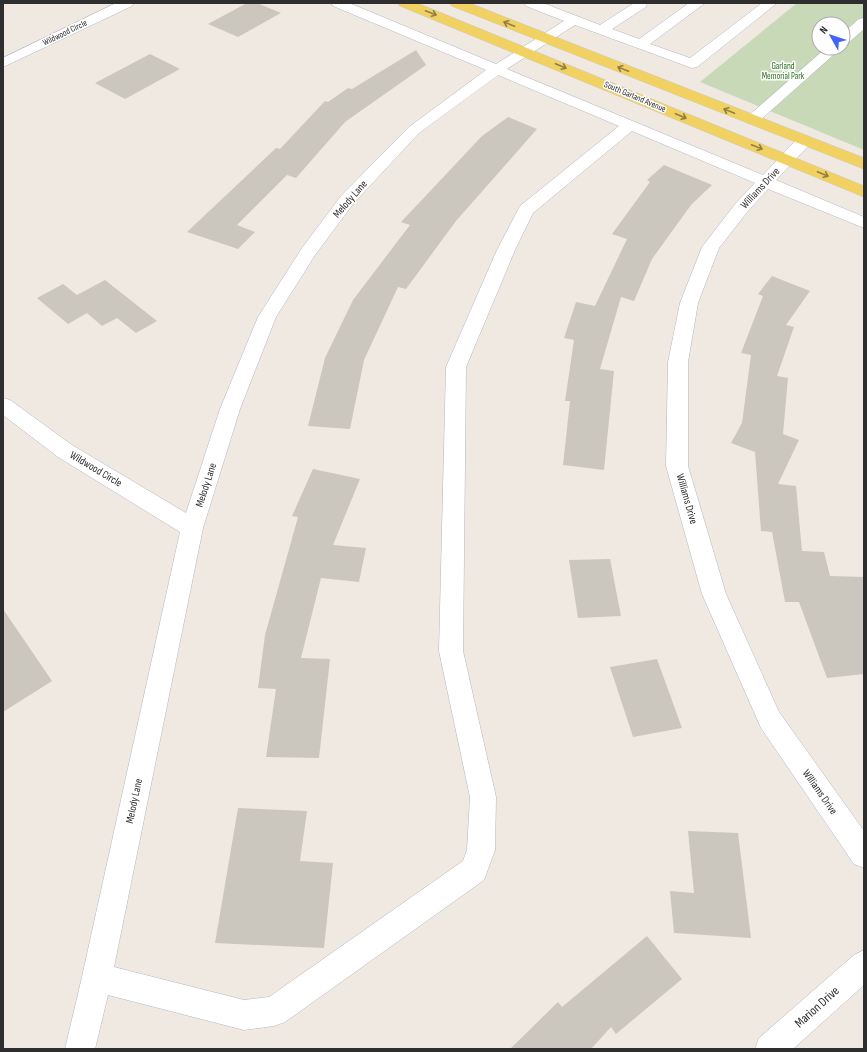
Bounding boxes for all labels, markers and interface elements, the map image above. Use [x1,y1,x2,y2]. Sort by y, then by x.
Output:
one-way arrow [425,10,437,18]
north arrow [811,16,851,56]
street label: Wildwood Circle [41,17,89,48]
one-way arrow [503,19,515,27]
text: N [817,24,831,36]
park label: Garland Memorial Park [762,61,805,82]
one-way arrow [555,63,567,71]
one-way arrow [618,65,630,72]
street label: South Garland Avenue [602,79,668,115]
one-way arrow [724,107,736,114]
one-way arrow [675,113,687,121]
one-way arrow [751,144,763,152]
street label: Williams Drive [738,165,782,211]
one-way arrow [816,171,828,179]
street label: Melody Lane [330,178,370,220]
street label: Wildwood Circle [68,448,124,490]
street label: Melody Lane [193,461,219,509]
street label: Williams Drive [674,472,700,526]
street label: Williams Drive [800,767,840,817]
street label: Melody Lane [123,777,145,825]
street label: Marion Drive [791,983,843,1031]

